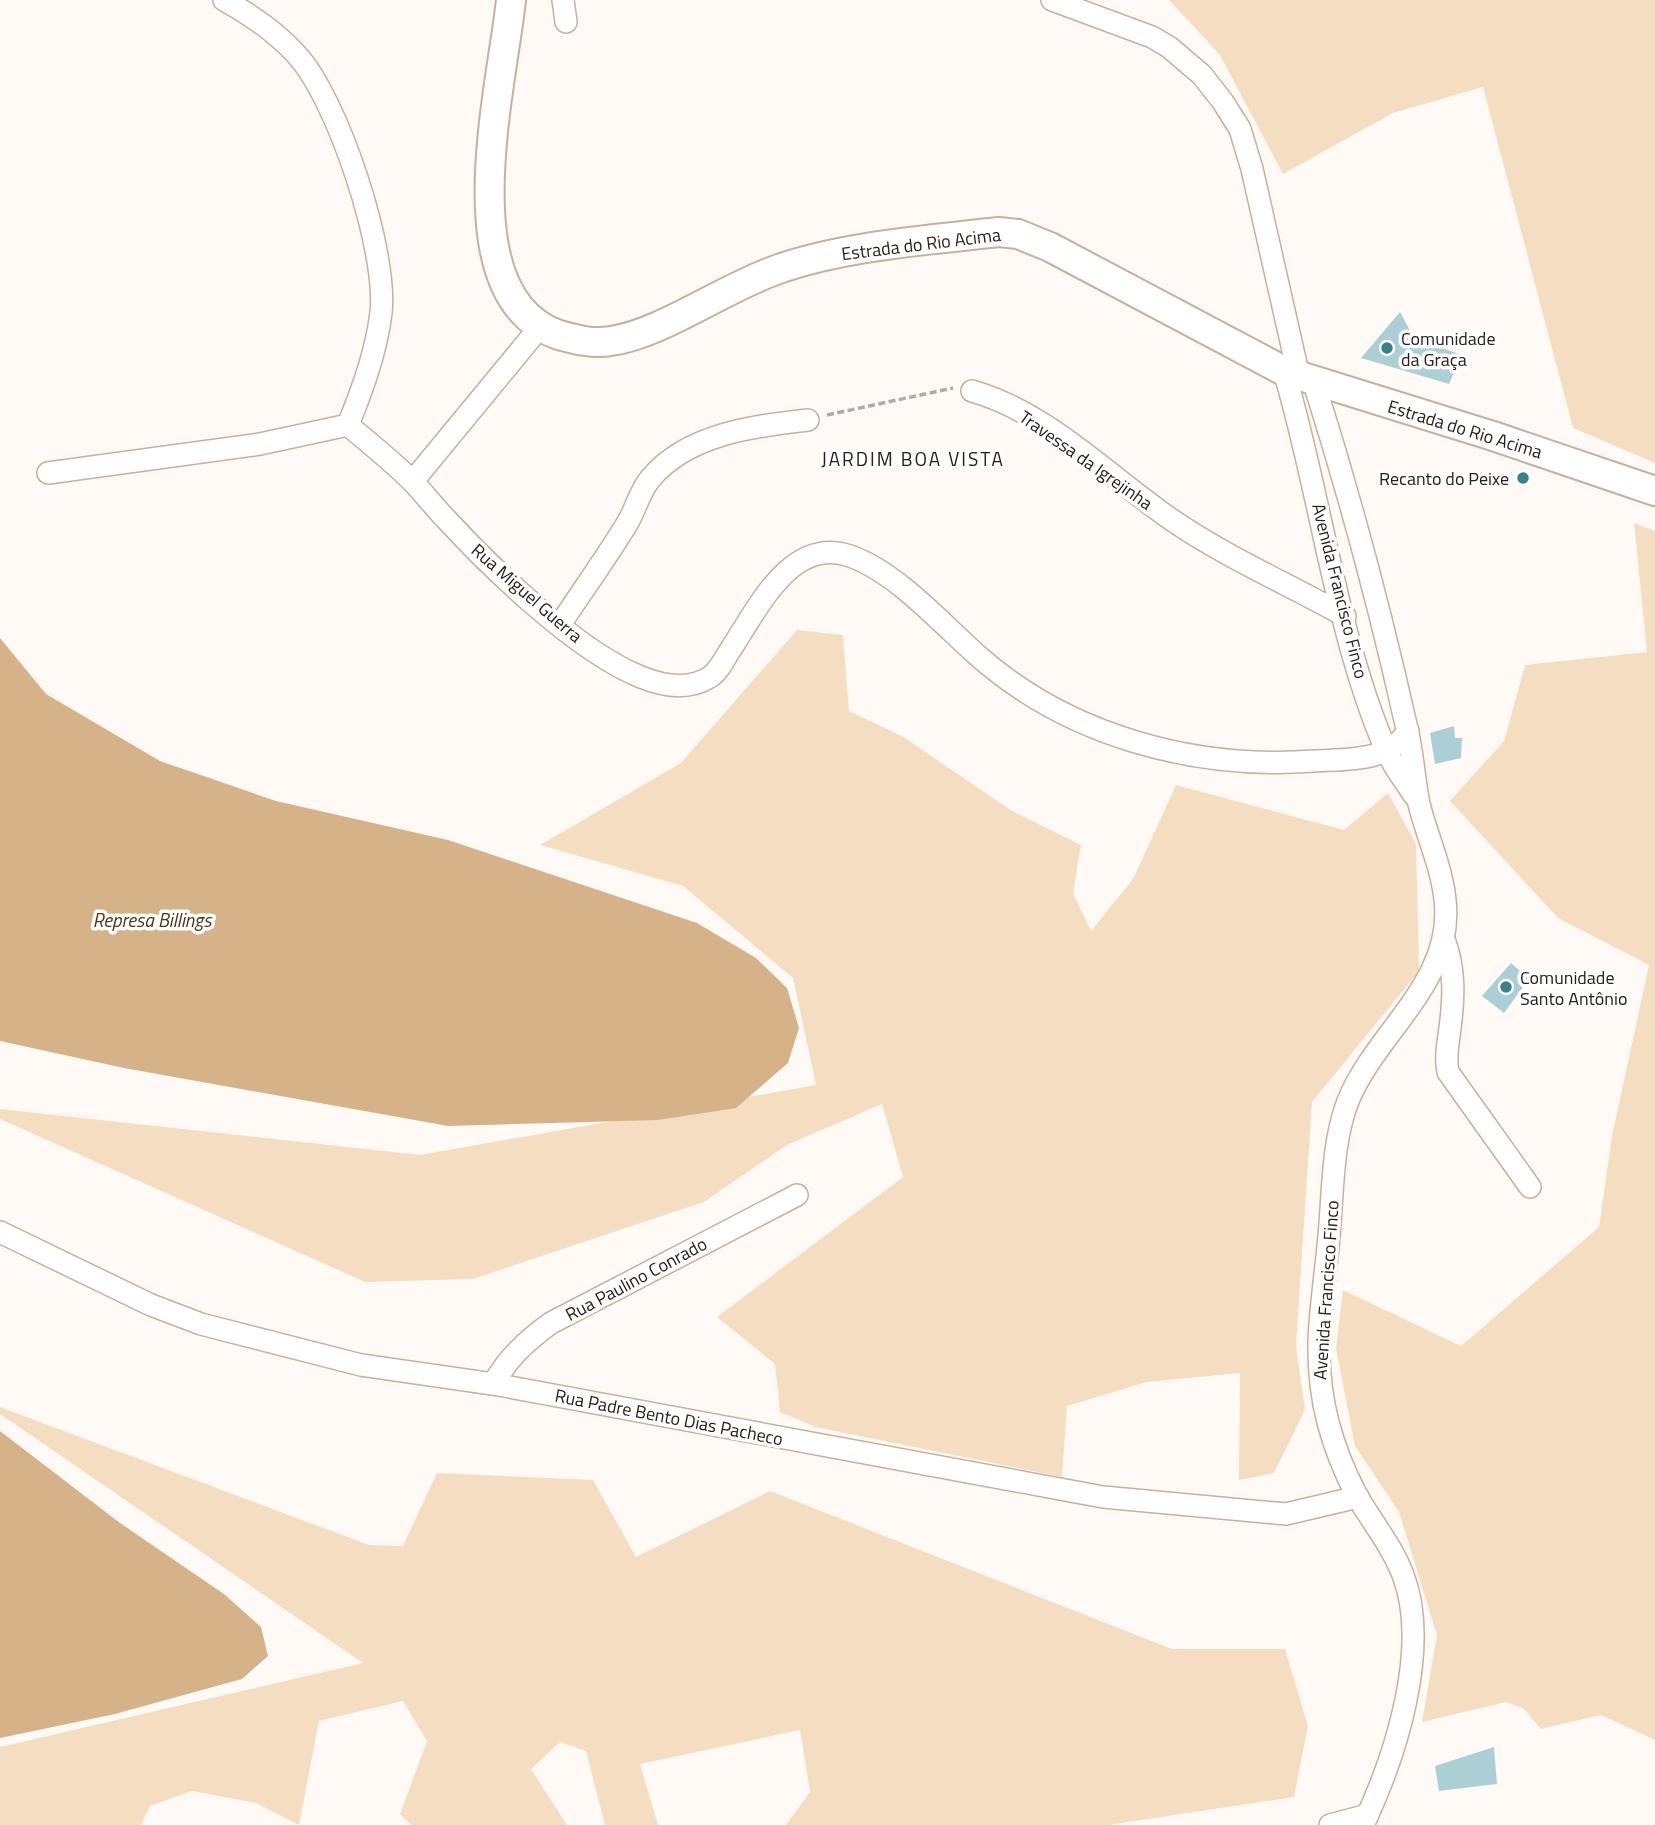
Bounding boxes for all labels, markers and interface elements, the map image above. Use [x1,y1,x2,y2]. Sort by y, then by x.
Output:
street label: Estrada do Rio Acima [840,221,1002,267]
place label: Comunidade da Graça [1401,325,1495,373]
marker: Comunidade da Graça [1379,340,1395,356]
street label: Estrada do Rio Acima [1384,393,1546,465]
street label: Travessa da Igrejinha [1014,404,1158,516]
district label: JARDIM BOA VISTA [821,444,1005,473]
place label: Recanto do Peixe [1379,465,1509,492]
marker: Recanto do Peixe [1515,470,1531,486]
street label: Avenida Francisco Finco [1305,501,1375,681]
street label: Rua Miguel Guerra [465,537,589,649]
water label: Represa Billings [93,905,213,934]
place label: Comunidade Santo Antônio [1520,964,1627,1012]
marker: Comunidade Santo Antônio [1498,979,1514,995]
street label: Avenida Francisco Finco [1306,1199,1346,1381]
street label: Rua Paulino Conrado [560,1230,712,1328]
street label: Rua Padre Bento Dias Pacheco [553,1382,785,1452]

